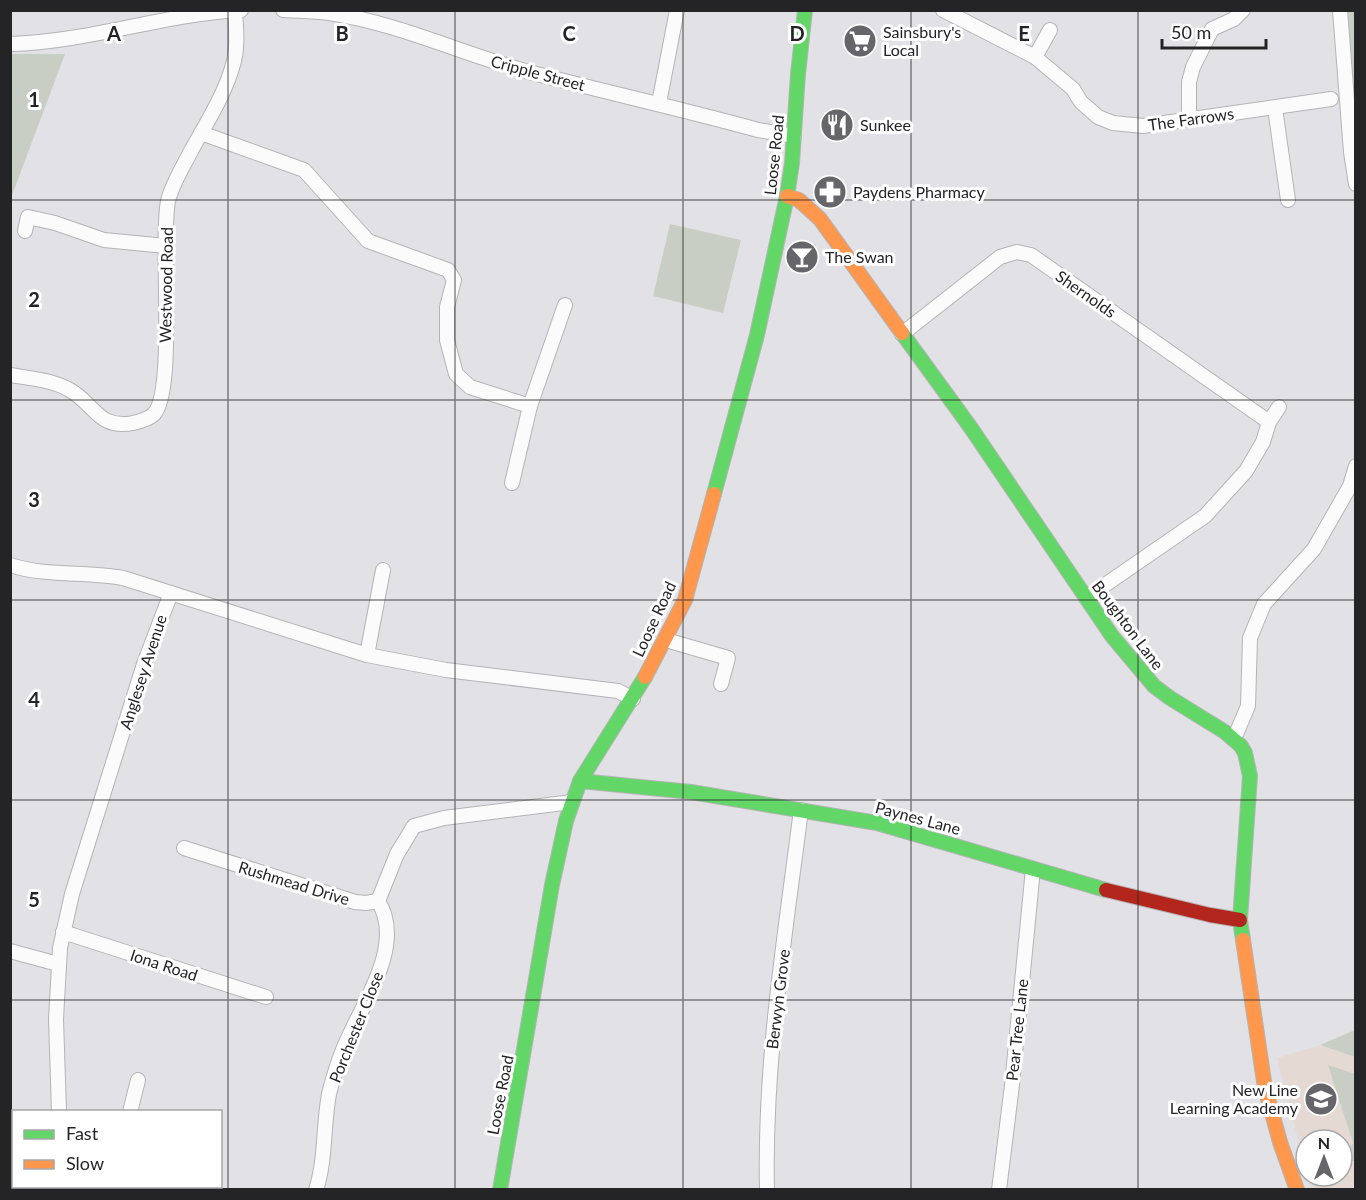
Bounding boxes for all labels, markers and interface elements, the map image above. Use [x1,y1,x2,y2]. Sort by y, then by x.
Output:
scale bar [1162,12,1266,50]
text: A [106,21,121,45]
text: B [335,21,349,45]
text: C [562,21,576,45]
text: D [789,21,805,45]
text: E [1018,21,1030,45]
text: 50 m [1171,21,1211,43]
place label: Sainsbury's Local [883,22,961,59]
supermarket icon: Sainsbury's Local [842,23,878,59]
street label: Cripple Street [489,51,588,94]
text: 1 [28,87,40,111]
street label: The Farrows [1147,103,1235,134]
restaurant icon: Sunkee [819,107,855,143]
street label: Loose Road [760,114,787,196]
place label: Sunkee [860,115,911,134]
pharmacy icon: Paydens Pharmacy [812,174,848,210]
place label: Paydens Pharmacy [853,182,986,201]
street label: Westwood Road [155,227,176,343]
bar icon: The Swan [784,239,820,275]
place label: The Swan [825,247,894,266]
street label: Shernolds [1052,266,1120,321]
text: 2 [28,287,40,311]
text: 3 [28,487,40,511]
street label: Boughton Lane [1089,576,1168,673]
street label: Loose Road [628,578,679,659]
street label: Anglesey Avenue [115,612,170,732]
text: 4 [28,687,40,711]
street label: Paynes Lane [874,797,963,838]
street label: Rushmead Drive [236,857,352,908]
text: 5 [28,887,40,911]
street label: Iona Road [128,945,200,984]
street label: Berwyn Grove [762,948,793,1050]
street label: Porchester Close [325,968,387,1085]
street label: Pear Tree Lane [1002,978,1031,1082]
street label: Loose Road [482,1053,517,1136]
place label: New Line Learning Academy [1170,1080,1299,1117]
school or university icon: New Line Learning Academy [1303,1081,1339,1117]
legend [12,1110,222,1188]
text: Fast [66,1122,99,1144]
north arrow [1294,1128,1354,1188]
text: N [1318,1133,1330,1152]
text: Slow [66,1152,104,1174]

